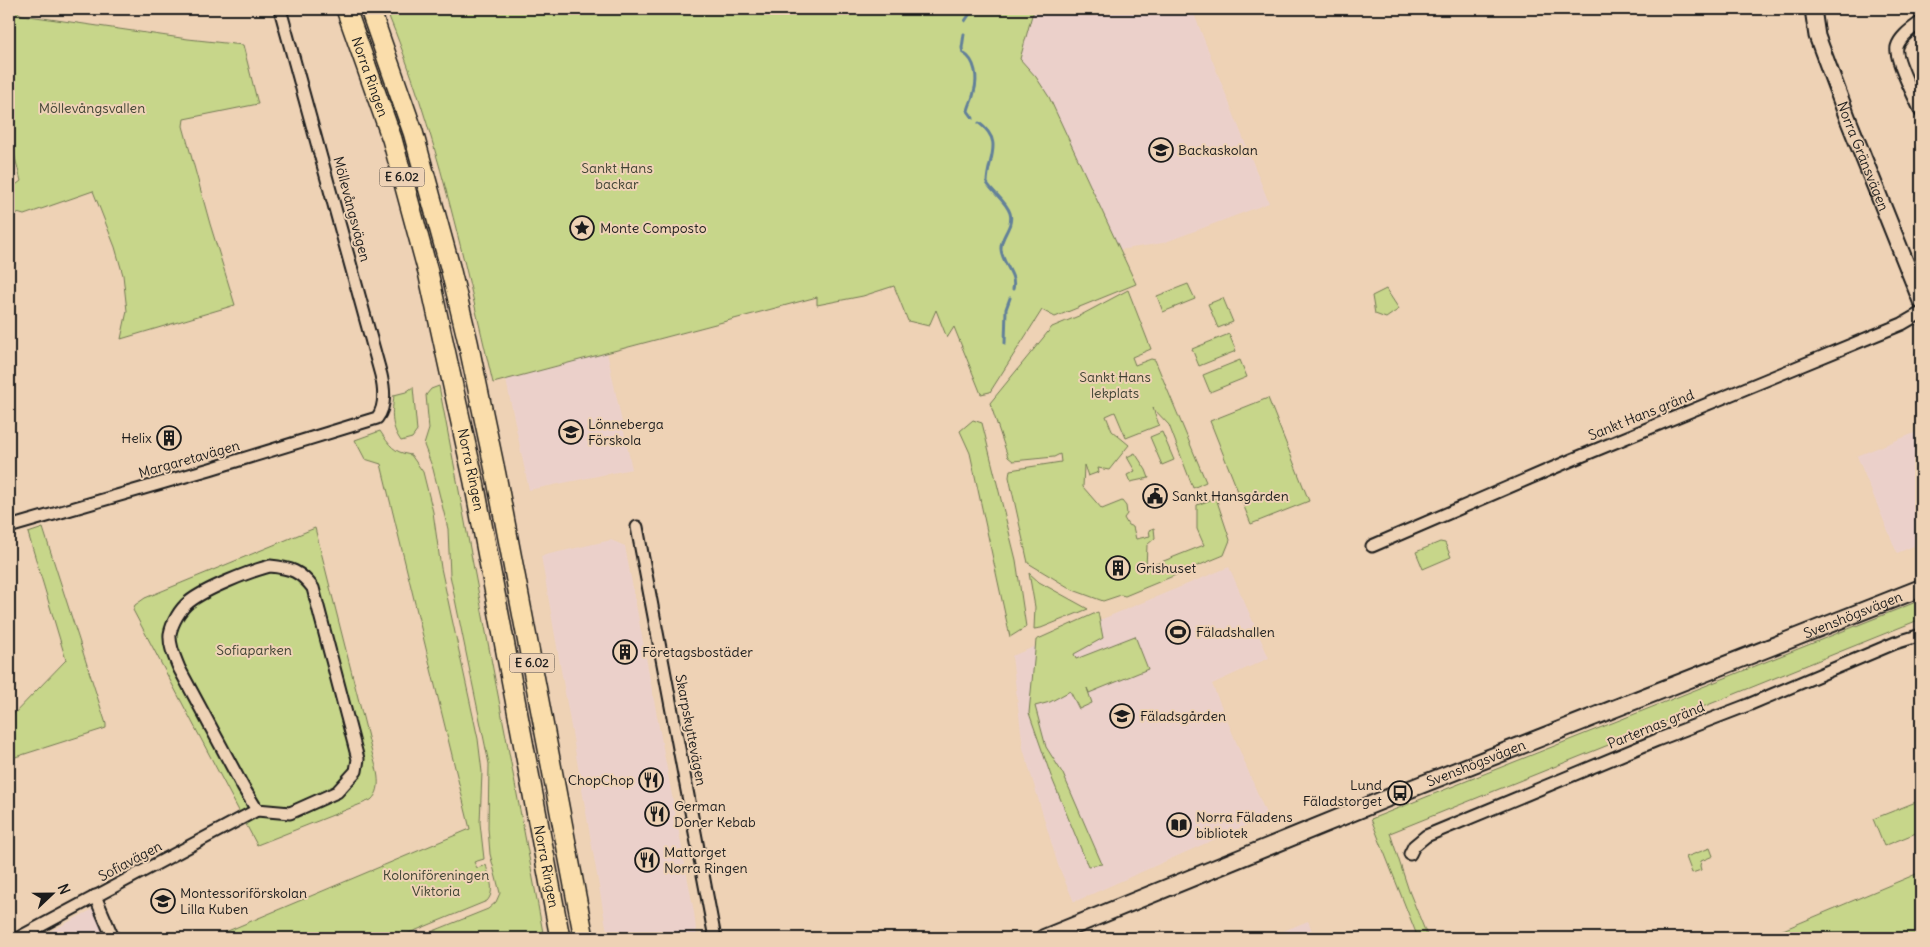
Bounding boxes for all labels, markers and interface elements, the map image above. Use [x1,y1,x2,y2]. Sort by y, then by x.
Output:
street label: Norra Ringen [348,34,392,119]
park label: Möllevångsvallen [39,99,145,117]
street label: Norra Gränsvägen [1833,99,1893,214]
school or university icon: Backaskolan [1148,137,1174,163]
place label: Backaskolan [1178,141,1258,159]
street label: Möllevångsvägen [329,154,375,264]
park label: Sankt Hans backar [581,159,653,193]
road number: E 6.02 [380,168,424,186]
place icon: Monte Composto [569,215,595,241]
place label: Monte Composto [600,219,707,237]
park label: Sankt Hans lekplats [1079,368,1151,402]
street label: Sankt Hans gränd [1585,386,1697,444]
place label: Lönneberga Förskola [588,415,664,449]
school or university icon: Lönneberga Förskola [558,419,584,445]
building icon: Helix [156,425,182,451]
street label: Norra Ringen [454,427,488,512]
place label: Helix [121,429,152,447]
street label: Margaretavägen [136,436,242,482]
public building icon: Sankt Hansgården [1142,483,1168,509]
place label: Sankt Hansgården [1172,487,1289,505]
building icon: Grishuset [1105,555,1131,581]
place label: Grishuset [1136,559,1196,577]
street label: Svenshögsvägen [1801,587,1905,642]
sports icon: Fäladshallen [1165,619,1191,645]
place label: Fäladshallen [1196,623,1275,641]
building icon: Företagsbostäder [612,639,638,665]
park label: Sofiaparken [216,641,292,659]
place label: Företagsbostäder [642,643,753,661]
road number: E 6.02 [510,654,554,672]
street label: Skarpskyttevägen [671,673,711,787]
street label: Parternas gränd [1605,697,1707,753]
school or university icon: Fäladsgården [1109,703,1135,729]
place label: Fäladsgården [1140,707,1226,725]
street label: Svenshögsvägen [1424,736,1528,791]
restaurant icon: ChopChop [638,767,664,793]
place label: ChopChop [568,771,634,789]
place label: Lund Fäladstorget [1303,776,1382,810]
bus stop icon: Lund Fäladstorget [1387,780,1413,806]
place label: German Doner Kebab [674,797,756,831]
restaurant icon: German Doner Kebab [644,801,670,827]
place label: Norra Fäladens bibliotek [1196,808,1293,842]
library icon: Norra Fäladens bibliotek [1166,812,1192,838]
street label: Norra Ringen [530,824,563,909]
street label: Sofiavägen [95,837,165,885]
place label: Mattorget Norra Ringen [664,843,748,877]
restaurant icon: Mattorget Norra Ringen [634,847,660,873]
park label: Koloniföreningen Viktoria [383,866,489,900]
north arrow [28,870,78,920]
text: N [54,881,74,897]
place label: Montessoriförskolan Lilla Kuben [180,884,307,918]
school or university icon: Montessoriförskolan Lilla Kuben [150,888,176,914]

